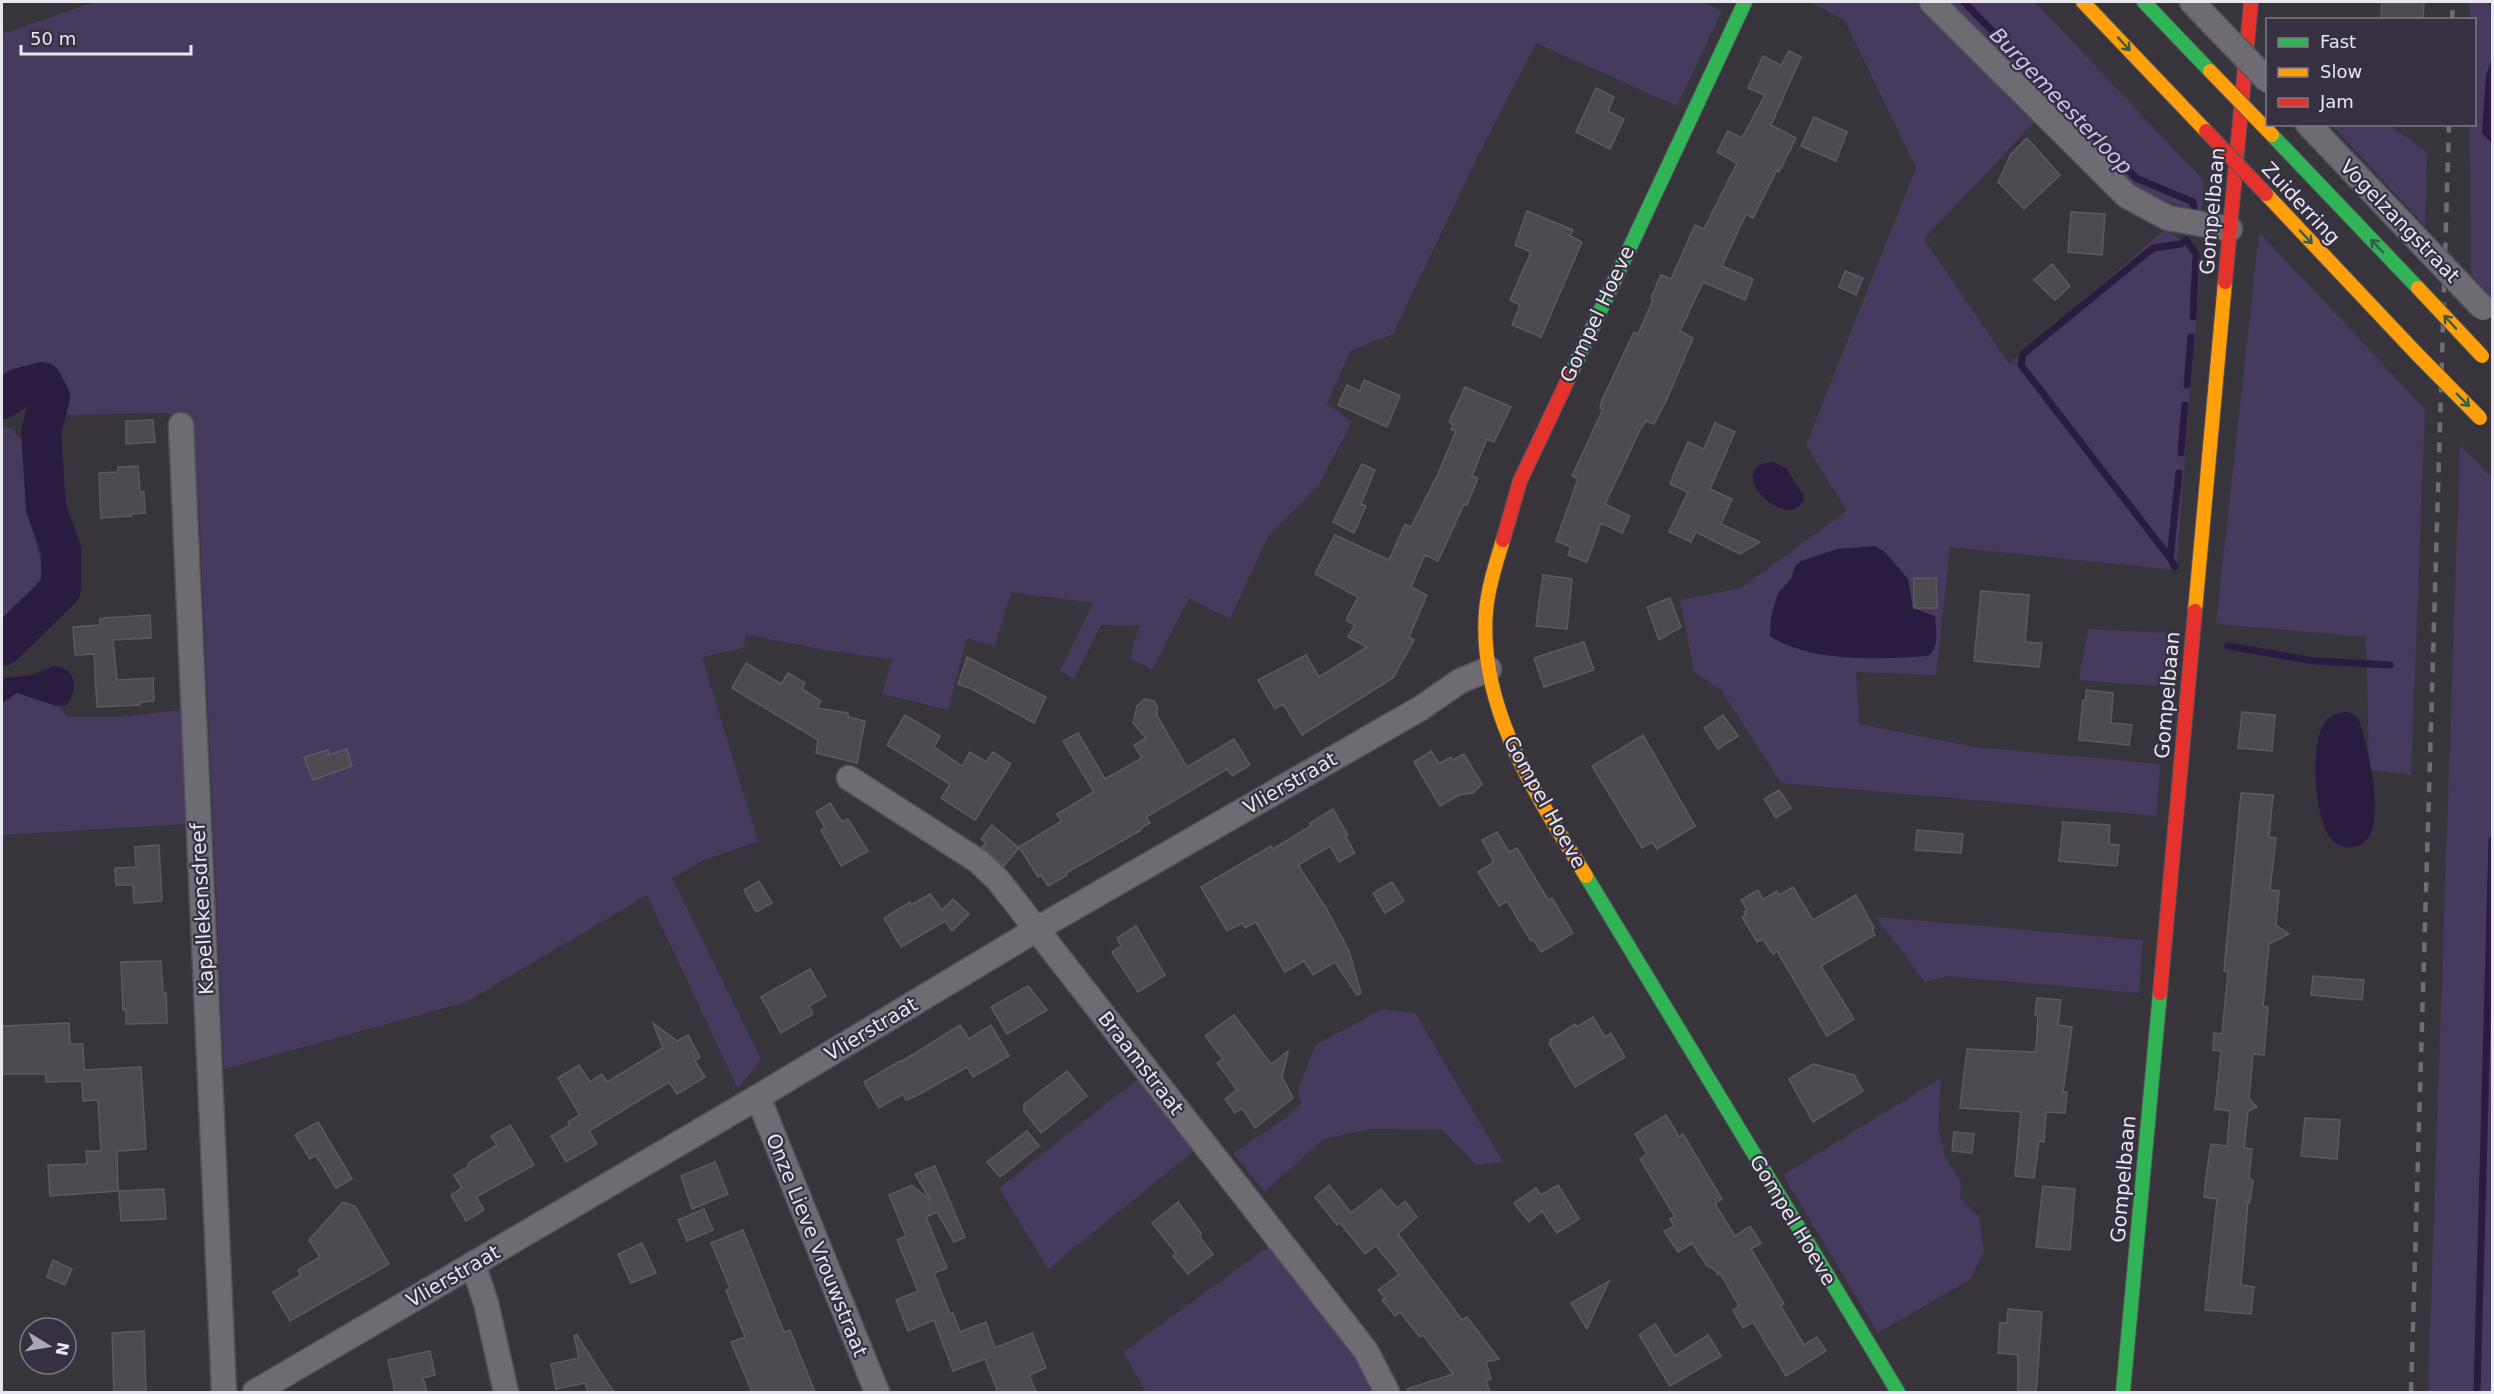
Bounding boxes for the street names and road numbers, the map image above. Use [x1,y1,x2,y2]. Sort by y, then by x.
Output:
street label: Gompelbaan [2194,146,2230,276]
street label: Vogelzangstraat [2335,154,2465,288]
street label: Zuiderring [2257,157,2345,249]
street label: Gompel Hoeve [1555,242,1639,386]
street label: Gompelbaan [2149,630,2185,760]
street label: Gompel Hoeve [1499,732,1591,872]
street label: Vlierstraat [1239,746,1341,819]
street label: Kapellekensdreef [185,822,218,995]
street label: Vlierstraat [820,992,922,1066]
street label: Braamstraat [1093,1006,1189,1120]
street label: Gompelbaan [2105,1114,2141,1244]
street label: Onze Lieve Vrouwstraat [761,1130,873,1360]
street label: Gompel Hoeve [1745,1150,1841,1290]
street label: Vlierstraat [402,1239,504,1312]

